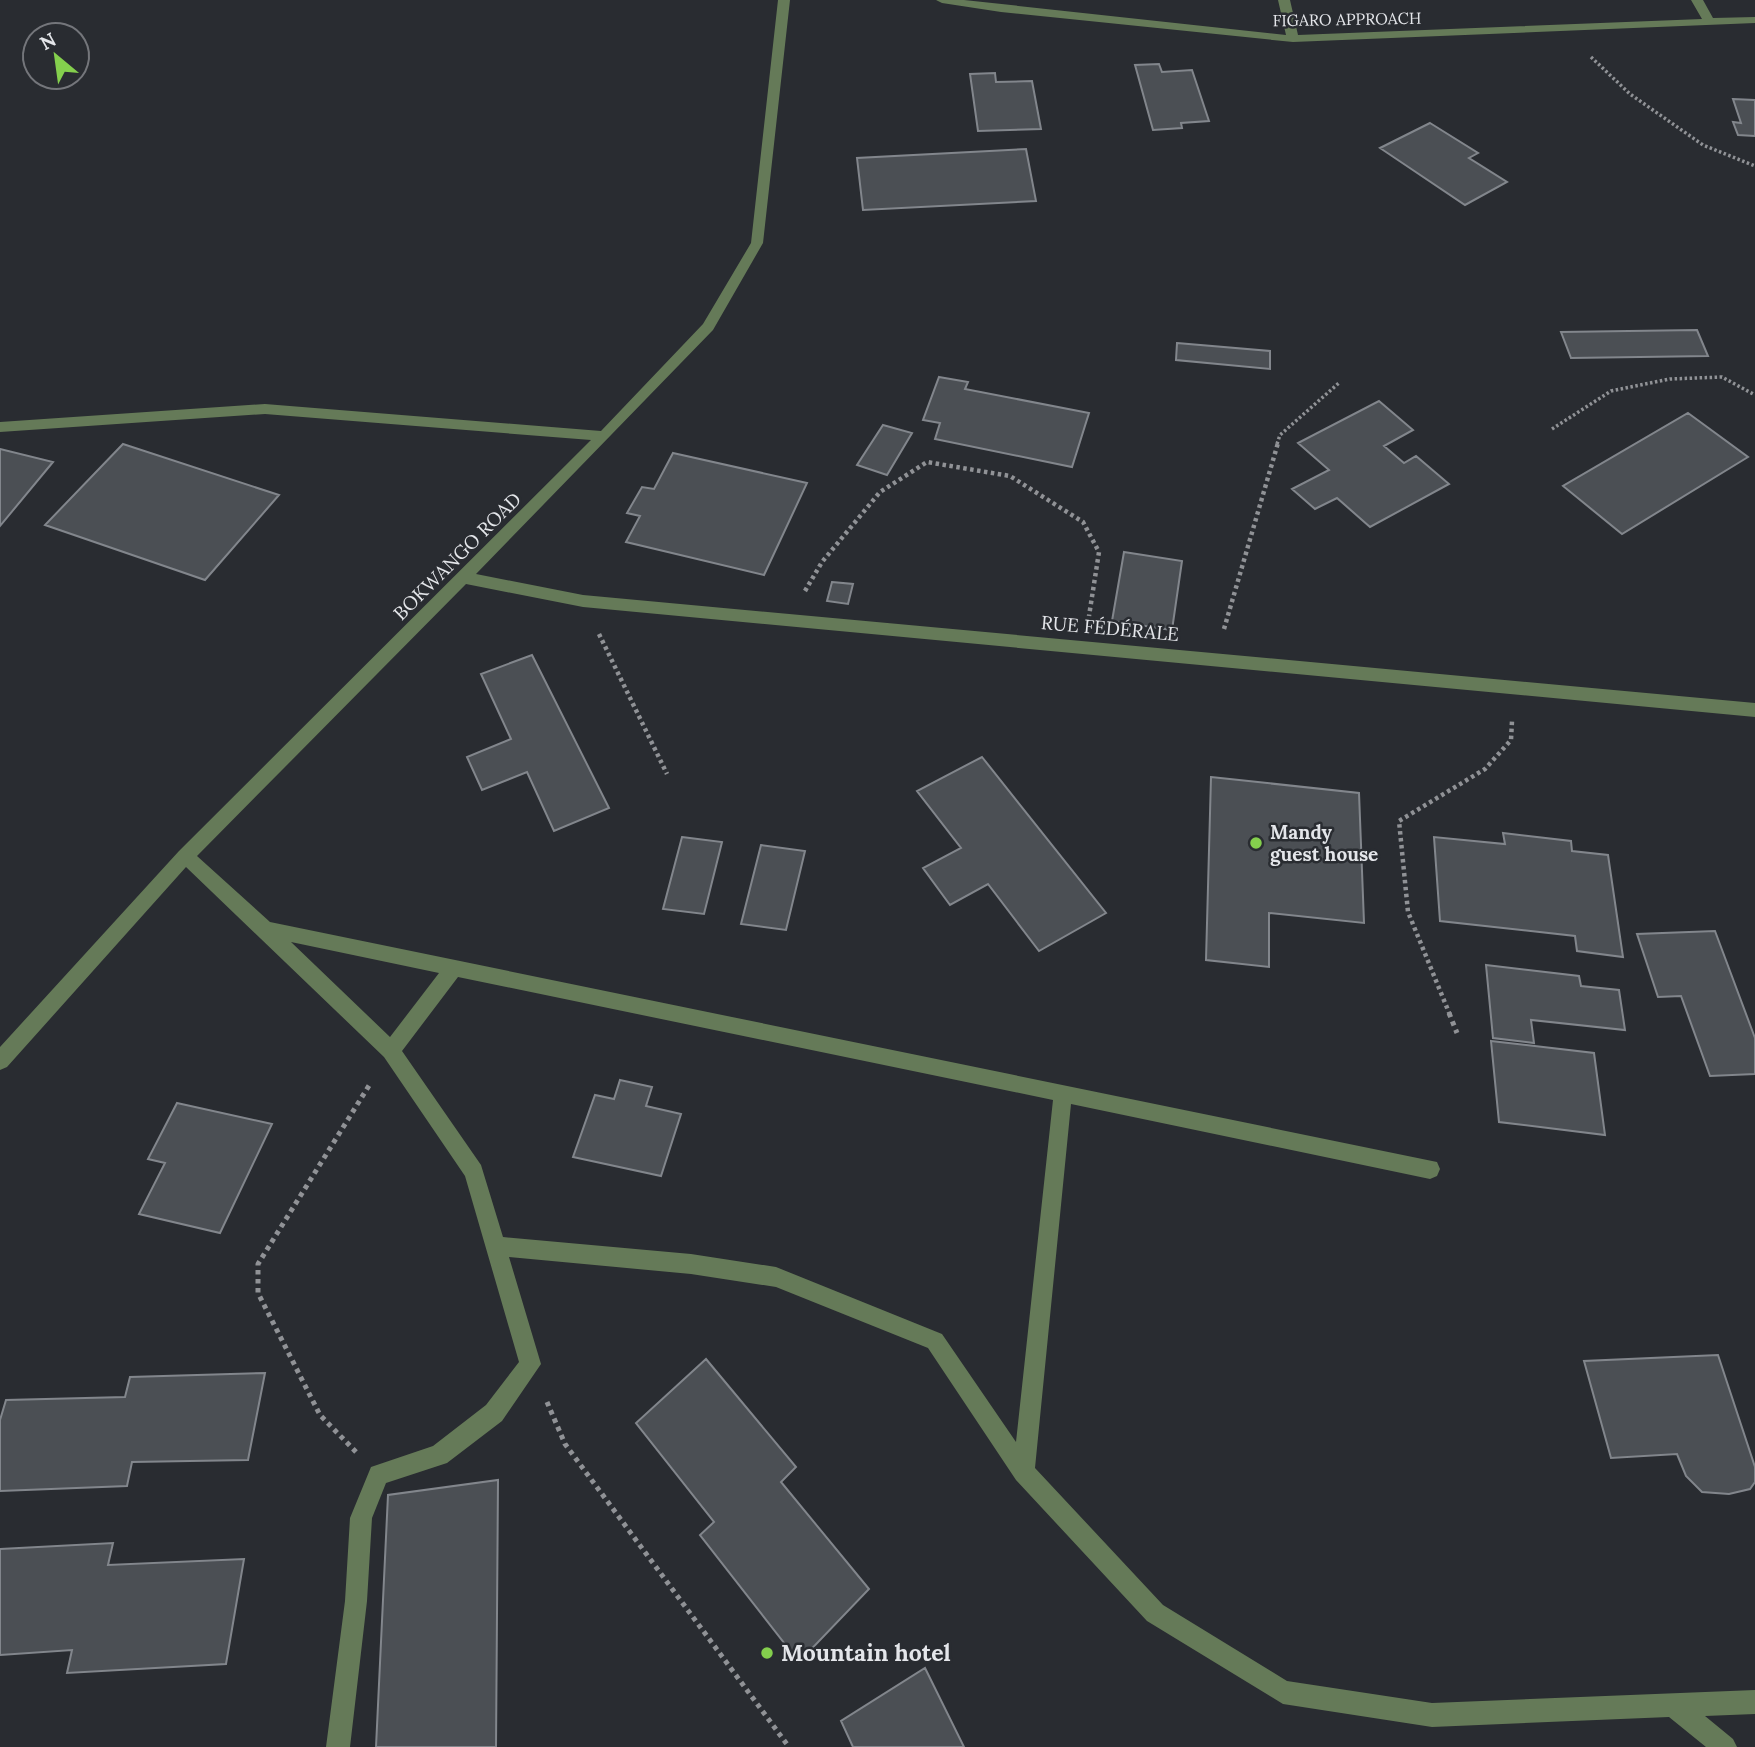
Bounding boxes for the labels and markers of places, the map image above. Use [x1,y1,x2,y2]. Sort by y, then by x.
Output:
place label: Mandy guest house [1270,820,1378,866]
marker: Mandy guest house [1248,835,1264,851]
place label: Mountain hotel [781,1638,951,1667]
marker: Mountain hotel [759,1645,775,1661]

